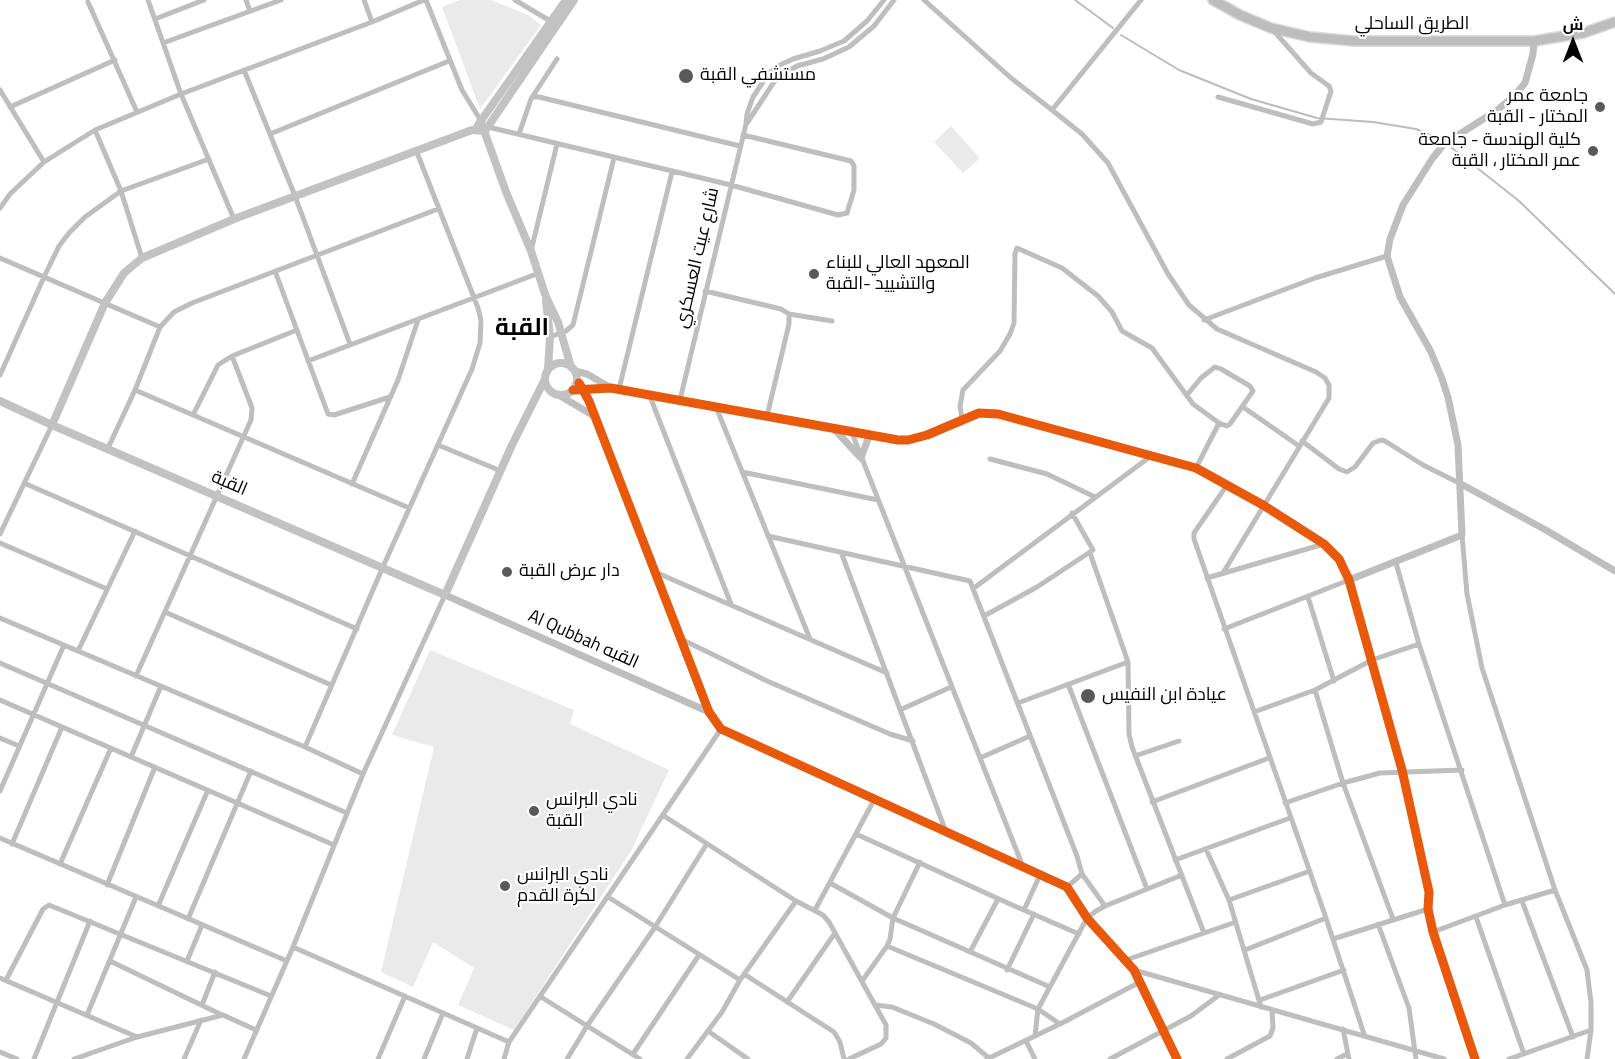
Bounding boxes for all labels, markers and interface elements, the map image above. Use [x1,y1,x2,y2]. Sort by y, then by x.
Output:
north arrow [1543,12,1603,72]
text: ش [1563,12,1583,36]
street label: الطريق الساحلي [1355,14,1469,36]
place label: مستشفي القبة [700,65,816,87]
marker: مستشفي القبة [677,67,695,85]
place label: جامعة عمر المختار - القبة [1487,86,1588,128]
marker: جامعة عمر المختار - القبة [1593,100,1607,114]
place label: كلية الهندسة - جامعة عمر المختار ، القبة [1418,130,1581,172]
marker: كلية الهندسة - جامعة عمر المختار ، القبة [1586,144,1600,158]
street label: شارع عيت العسكري [671,186,725,330]
place label: المعهد العالي للبناء والتشييد -القبة [826,253,970,296]
marker: المعهد العالي للبناء والتشييد -القبة [807,267,821,281]
district label: القبة [495,315,549,343]
street label: القبة [208,467,250,501]
place label: دار عرض القبة [519,561,620,583]
marker: دار عرض القبة [500,565,514,579]
street label: Al Qubbah القبه [524,606,642,674]
place label: عيادة ابن النفيس [1102,685,1227,707]
marker: عيادة ابن النفيس [1079,687,1097,705]
place label: نادي البرانس القبة [546,790,637,832]
marker: نادي البرانس القبة [527,804,541,818]
place label: نادي البرانس لكرة القدم [517,865,608,908]
marker: نادي البرانس لكرة القدم [498,879,512,893]

